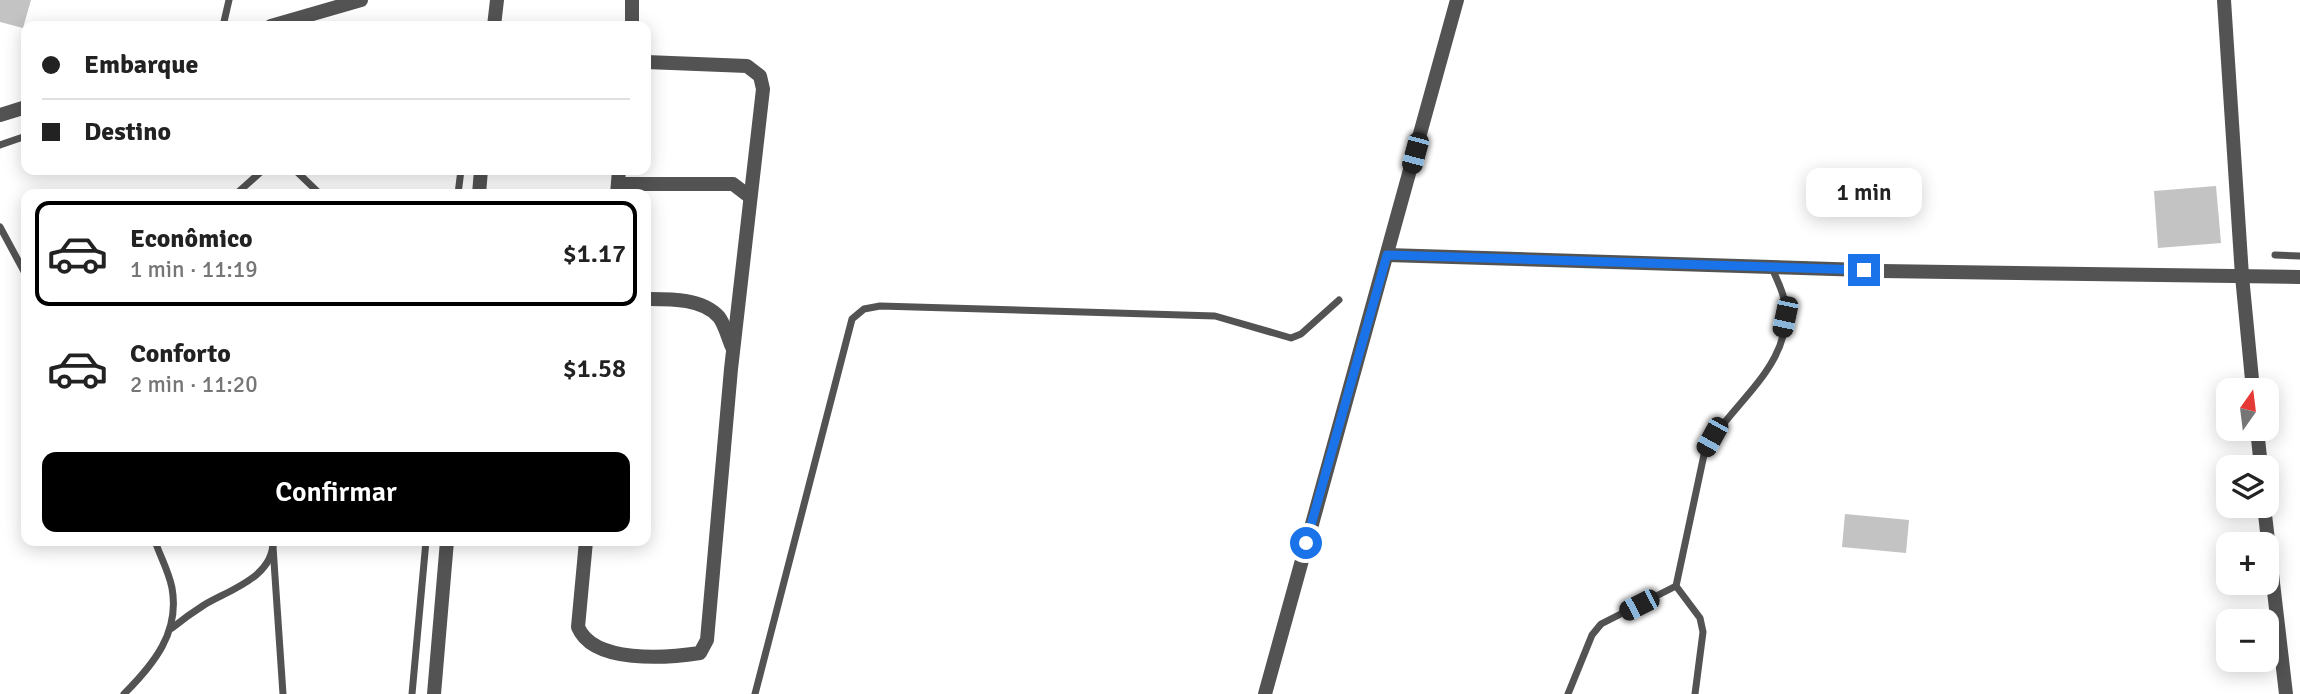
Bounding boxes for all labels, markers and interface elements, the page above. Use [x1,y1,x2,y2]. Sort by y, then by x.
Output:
text: Embarque [84,49,198,81]
text: Destino [84,116,171,148]
car [1400,130,1431,176]
callout: 1 min [1806,168,1922,218]
text: 1 min [1836,178,1892,207]
icon: car [46,222,109,285]
text: Econômico [130,223,253,255]
text: $1.17 [563,238,626,270]
route end [1848,254,1880,286]
text: 1 min · 11:19 [130,255,258,284]
car [1771,294,1800,340]
icon: car [46,337,109,400]
text: Conforto [130,338,231,370]
text: $1.58 [563,353,626,385]
text: 2 min · 11:20 [130,370,258,399]
north arrow [2216,378,2278,441]
map controls [2216,378,2279,672]
car [1693,414,1732,460]
button: Confirmar [42,452,630,532]
button: layers [2216,455,2279,518]
route start [1290,527,1322,559]
button: + [2216,532,2279,595]
car [1616,586,1663,624]
button: − [2216,609,2279,672]

